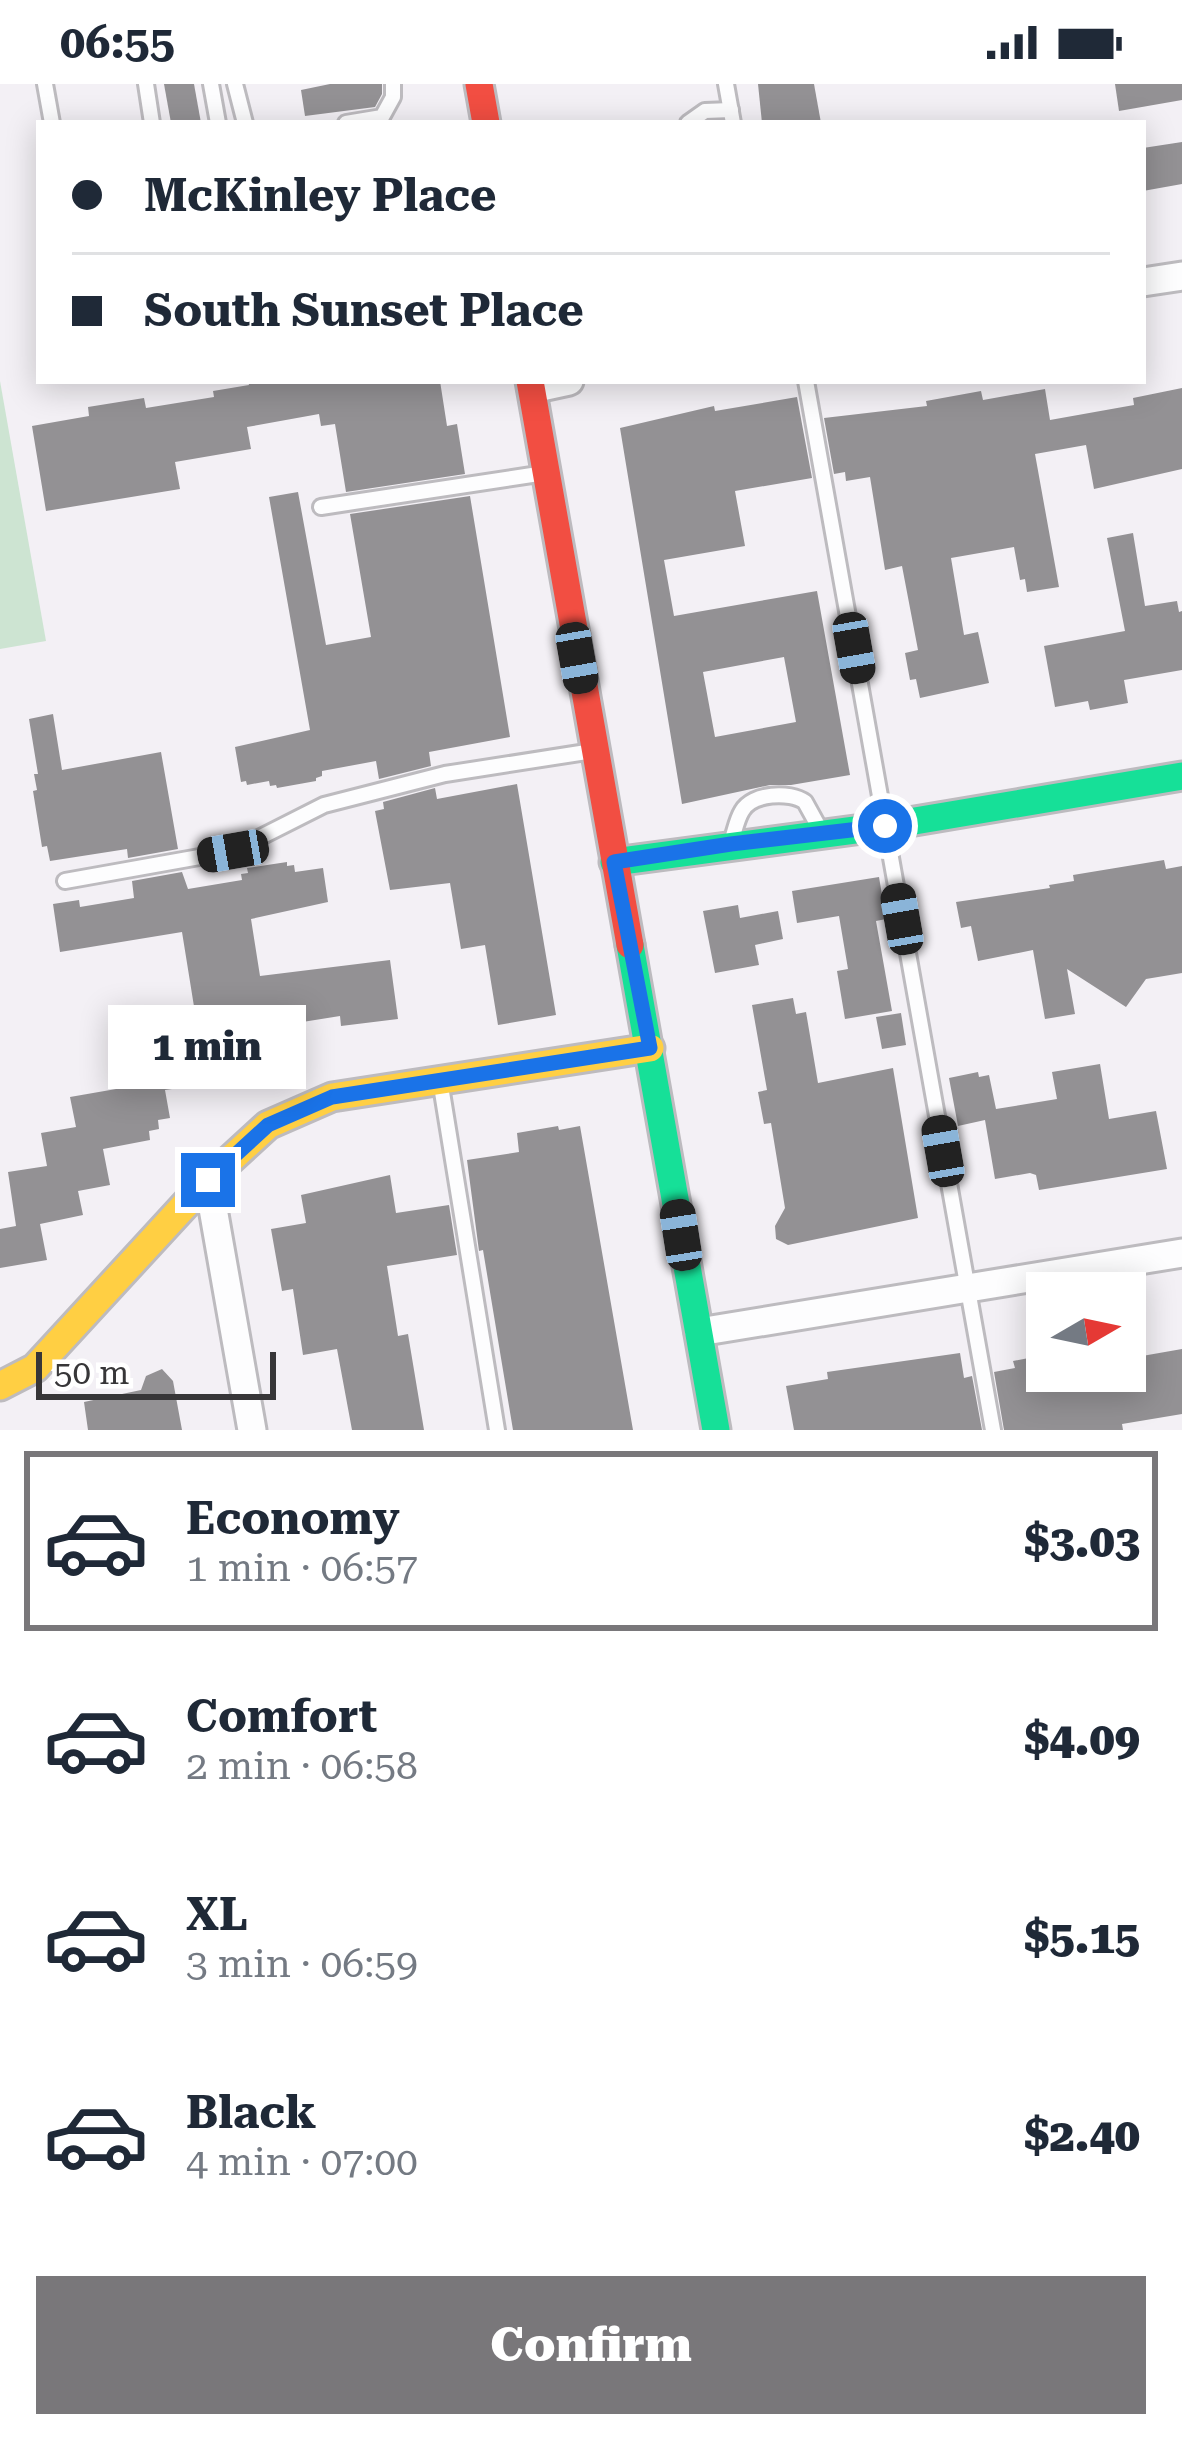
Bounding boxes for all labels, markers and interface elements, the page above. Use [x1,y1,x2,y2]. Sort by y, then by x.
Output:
text: 06:55 [60,16,175,69]
text: McKinley Place [144,169,497,222]
text: South Sunset Place [144,284,584,337]
car [830,609,878,687]
car [553,619,601,697]
route start [858,799,912,853]
car [194,827,272,875]
car [878,880,926,958]
callout: 1 min [109,1006,307,1090]
text: 1 min [152,1024,262,1070]
car [919,1112,967,1190]
route end [181,1153,235,1207]
car [658,1197,704,1273]
north arrow [1026,1272,1146,1392]
map controls [1026,1272,1146,1392]
scale bar [36,1346,276,1399]
text: 50 m [54,1353,129,1392]
icon: car [42,1487,150,1595]
text: Economy [186,1492,400,1545]
text: $3.03 [1024,1515,1140,1568]
text: 1 min · 06:57 [186,1545,418,1591]
icon: car [42,1685,150,1793]
text: Comfort [186,1690,377,1743]
text: $4.09 [1024,1713,1140,1766]
text: 2 min · 06:58 [186,1743,418,1789]
icon: car [42,1883,150,1991]
text: XL [186,1888,248,1941]
text: $5.15 [1024,1911,1140,1964]
text: 3 min · 06:59 [186,1941,418,1987]
icon: car [42,2081,150,2189]
text: Black [186,2086,316,2139]
text: $2.40 [1024,2109,1140,2162]
text: 4 min · 07:00 [186,2139,418,2185]
button: Confirm [36,2276,1146,2414]

